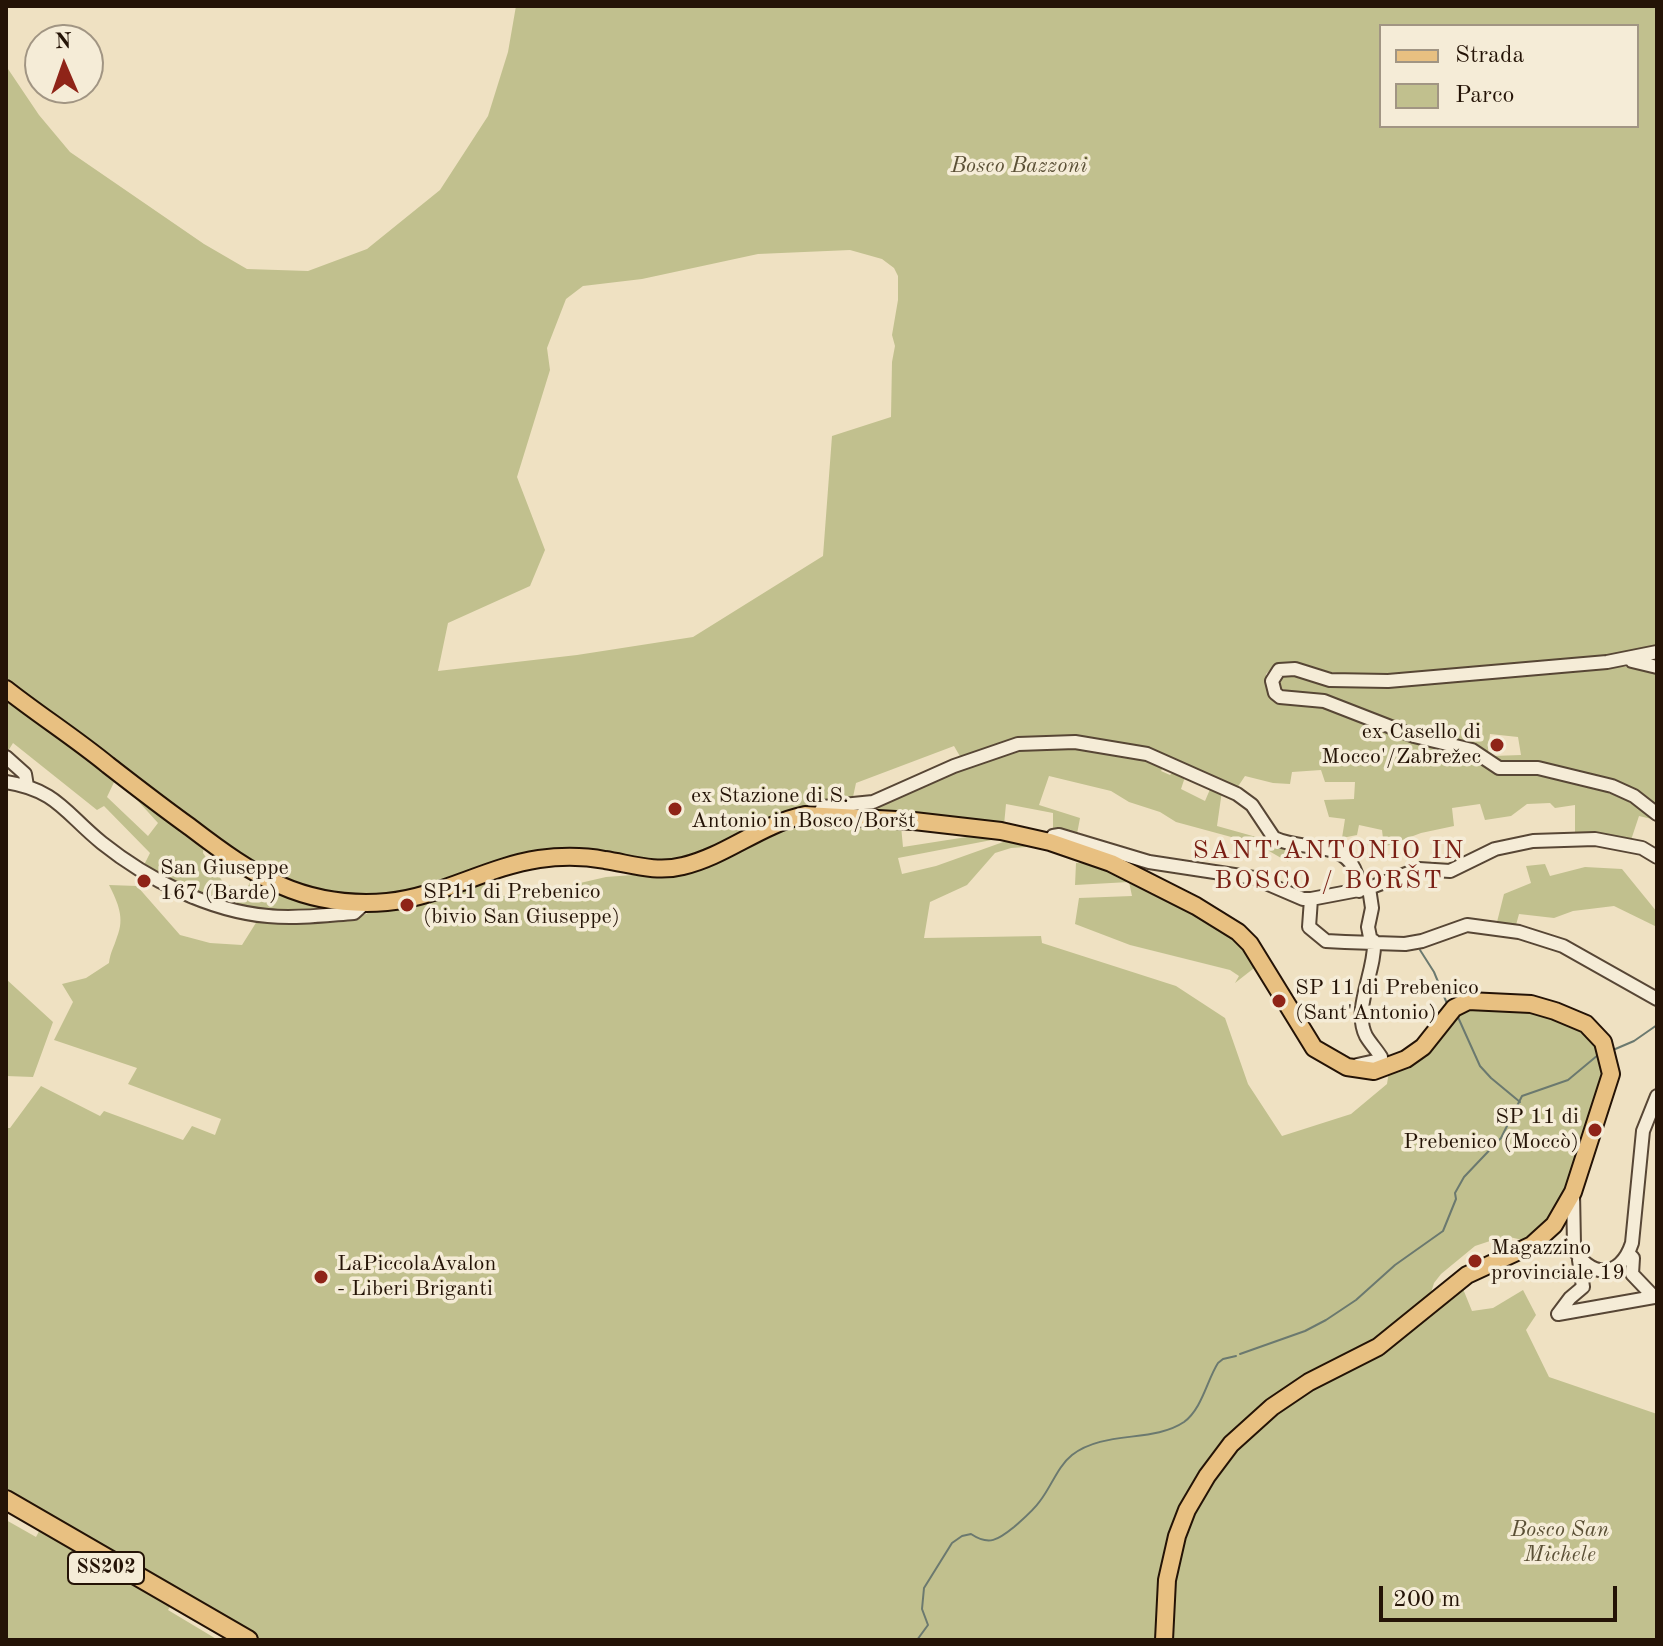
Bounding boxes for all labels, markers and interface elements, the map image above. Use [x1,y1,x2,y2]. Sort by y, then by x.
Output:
north arrow [24,24,104,104]
legend [1379,24,1639,128]
text: N [54,31,72,53]
text: Strada [1455,44,1524,68]
text: Parco [1455,84,1514,108]
park label: Bosco Bazzoni [951,153,1087,179]
place label: ex Casello di Mocco'/Zabrežec [1321,719,1481,770]
marker: ex Casello di Mocco'/Zabrežec [1488,736,1506,754]
place label: ex Stazione di S. Antonio in Bosco/Boršt [691,783,916,834]
marker: ex Stazione di S. Antonio in Bosco/Boršt [666,800,684,818]
district label: SANT'ANTONIO IN BOSCO / BORŠT [1193,835,1465,896]
place label: San Giuseppe 167 (Barde) [160,855,289,906]
marker: San Giuseppe 167 (Barde) [135,872,153,890]
place label: SP11 di Prebenico (bivio San Giuseppe) [423,879,620,930]
marker: SP11 di Prebenico (bivio San Giuseppe) [398,896,416,914]
place label: SP 11 di Prebenico (Sant'Antonio) [1295,975,1479,1026]
marker: SP 11 di Prebenico (Sant'Antonio) [1270,992,1288,1010]
place label: SP 11 di Prebenico (Moccò) [1403,1104,1579,1156]
marker: SP 11 di Prebenico (Moccò) [1586,1121,1604,1139]
place label: Magazzino provinciale 19 [1491,1235,1625,1286]
place label: LaPiccolaAvalon - Liberi Briganti [337,1251,496,1302]
marker: Magazzino provinciale 19 [1466,1252,1484,1270]
marker: LaPiccolaAvalon - Liberi Briganti [312,1268,330,1286]
park label: Bosco San Michele [1511,1517,1609,1568]
road number: SS202 [68,1552,144,1584]
scale bar [1383,1570,1621,1620]
text: 200 m [1393,1588,1461,1612]

